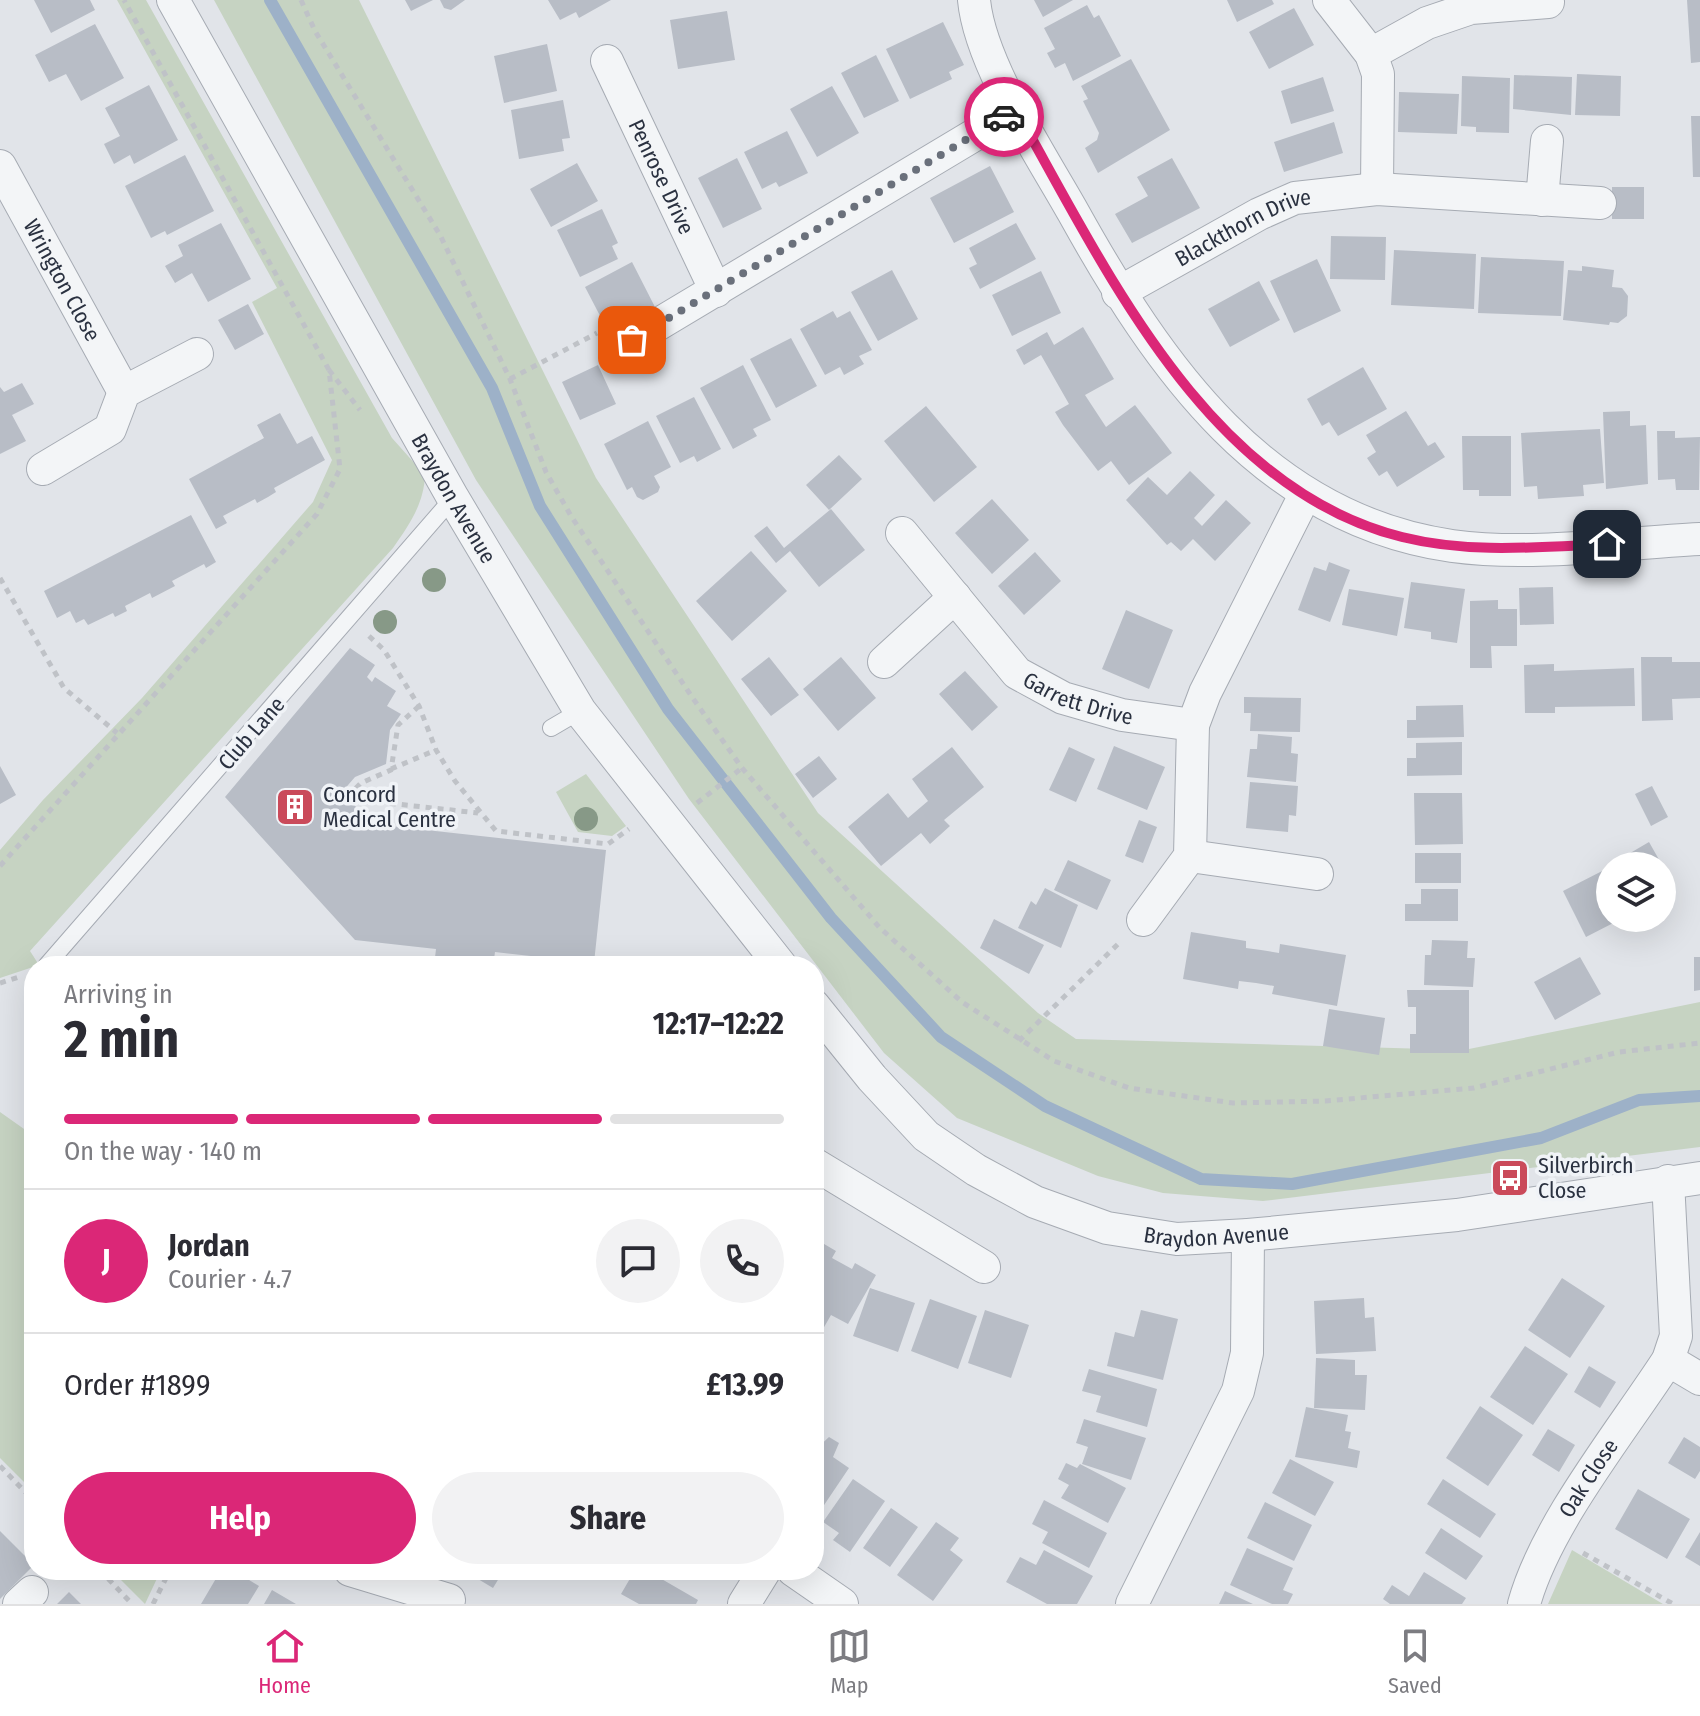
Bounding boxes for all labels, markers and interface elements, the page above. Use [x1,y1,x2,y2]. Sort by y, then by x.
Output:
courier [964,77,1044,157]
icon: car [982,95,1026,139]
street label: Penrose Drive [623,115,700,239]
street label: Blackthorn Drive [1170,183,1312,272]
street label: Wrington Close [18,214,106,346]
pin [598,306,666,374]
icon: bag [610,318,654,362]
street label: Braydon Avenue [405,429,502,568]
pin [1573,510,1641,578]
icon: home [1585,522,1629,566]
street label: Garrett Drive [1018,666,1134,730]
street label: Club Lane [212,691,290,775]
place label: Concord Medical Centre [323,781,456,833]
building icon: Concord Medical Centre [274,786,316,828]
map controls [1596,852,1676,932]
button: layers [1596,852,1676,932]
text: Arriving in [64,979,173,1010]
text: 12:17–12:22 [653,1006,784,1042]
text: 2 min [64,1008,179,1071]
text: On the way · 140 m [64,1136,262,1167]
place label: Silverbirch Close [1538,1152,1634,1204]
bus stop icon: Silverbirch Close [1489,1157,1531,1199]
street label: Braydon Avenue [1142,1218,1290,1253]
button: chat [596,1219,680,1303]
button: phone [700,1219,784,1303]
text: Jordan [168,1228,250,1264]
text: J [102,1243,110,1279]
text: Courier · 4.7 [168,1264,292,1295]
text: Order #1899 [64,1367,211,1403]
text: £13.99 [706,1367,784,1403]
street label: Oak Close [1553,1434,1624,1522]
button: Help [64,1472,416,1564]
button: Share [432,1472,784,1564]
tab: Home [258,1624,311,1699]
tab: Map [827,1624,871,1699]
tab: Saved [1388,1624,1442,1699]

